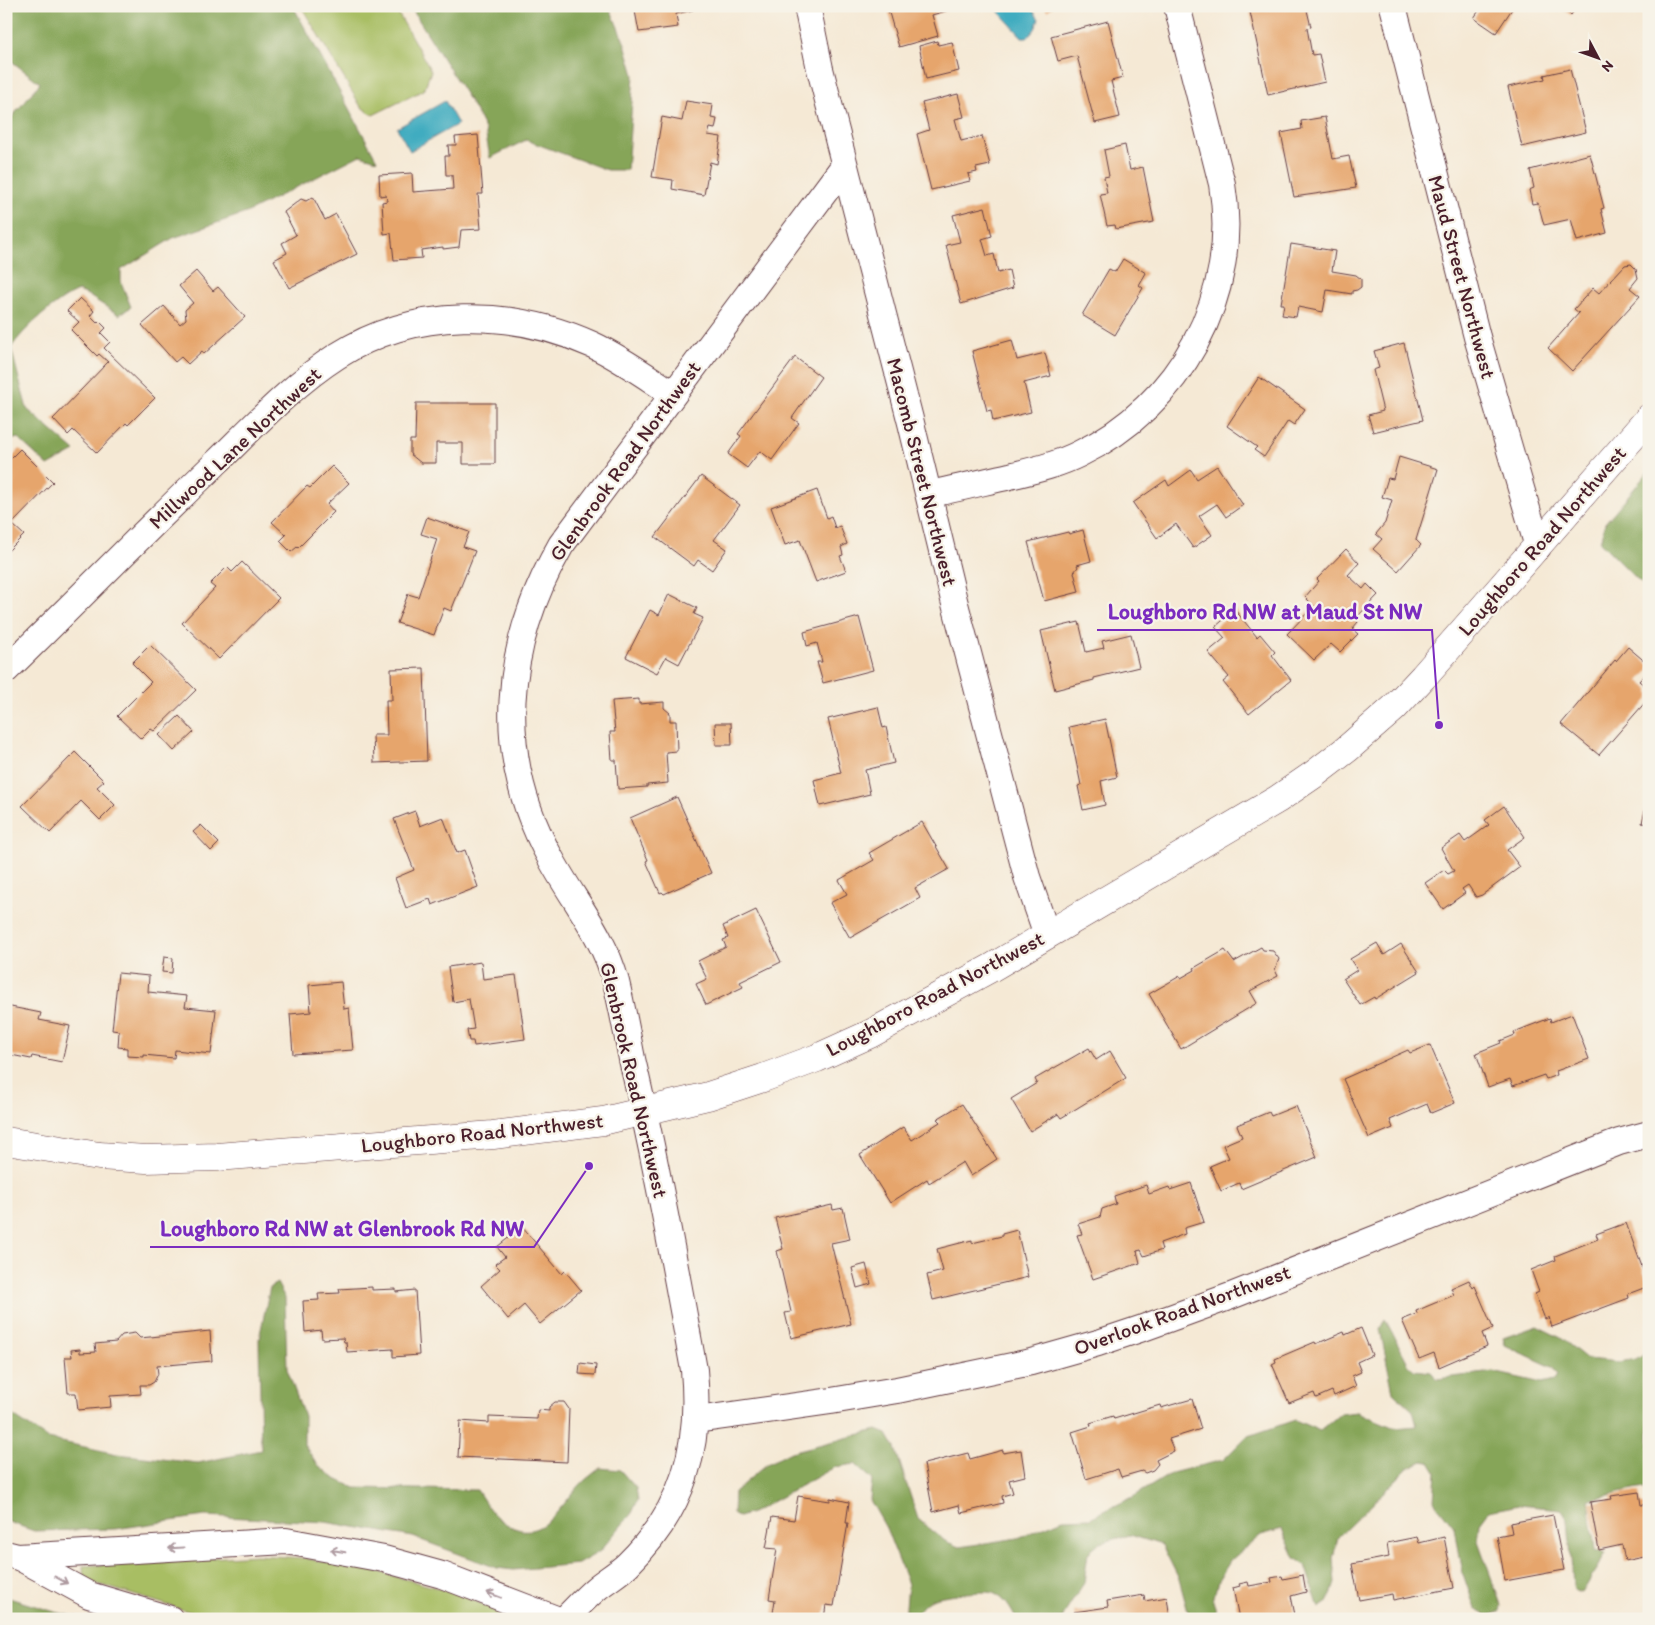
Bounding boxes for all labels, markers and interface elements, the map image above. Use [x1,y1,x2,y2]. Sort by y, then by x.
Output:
north arrow [1572,32,1622,82]
text: N [1598,57,1617,75]
street label: Maud Street Northwest [1423,172,1502,381]
street label: Macomb Street Northwest [882,355,963,589]
street label: Glenbrook Road Northwest [544,356,706,566]
street label: Millwood Lane Northwest [143,361,326,534]
street label: Loughboro Road Northwest [1452,441,1631,641]
callout: Loughboro Rd NW at Maud St NW [1097,593,1432,630]
text: Loughboro Rd NW at Maud St NW [1108,598,1422,625]
street label: Loughboro Road Northwest [821,925,1048,1062]
street label: Glenbrook Road Northwest [595,960,674,1200]
street label: Loughboro Road Northwest [360,1107,604,1158]
callout: Loughboro Rd NW at Glenbrook Rd NW [150,1210,534,1247]
text: Loughboro Rd NW at Glenbrook Rd NW [160,1215,524,1242]
street label: Overlook Road Northwest [1070,1259,1294,1360]
one-way arrow [169,1543,185,1552]
one-way arrow [330,1545,346,1555]
one-way arrow [53,1576,68,1585]
one-way arrow [487,1590,502,1599]

